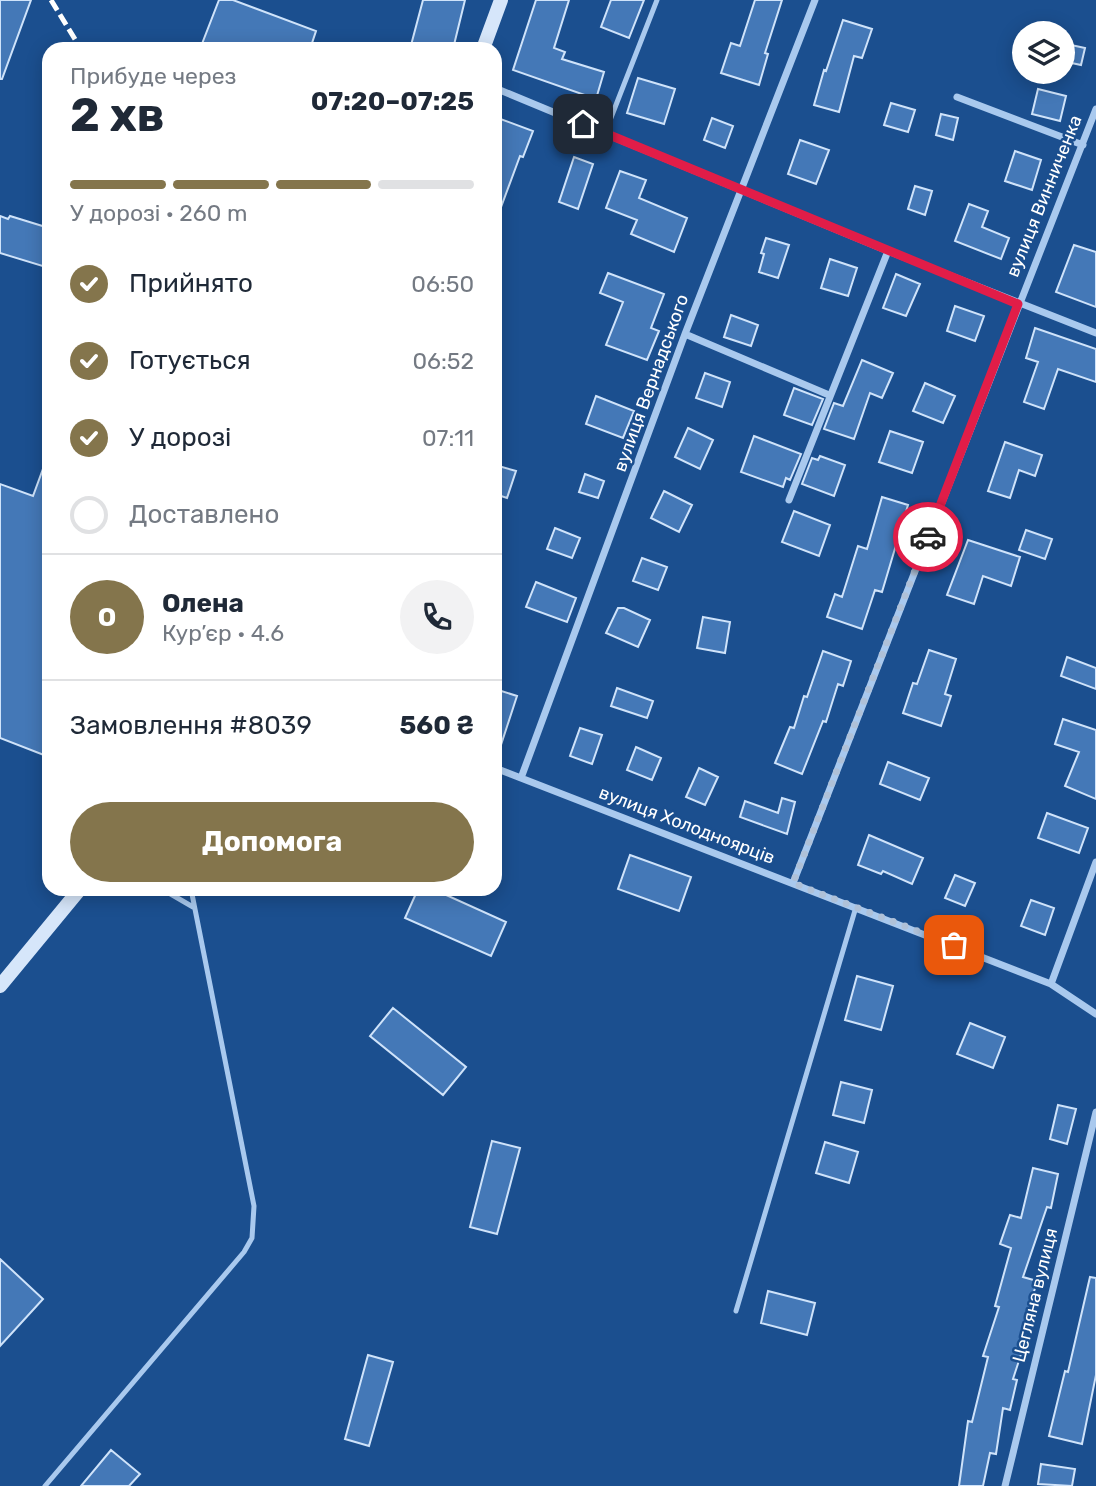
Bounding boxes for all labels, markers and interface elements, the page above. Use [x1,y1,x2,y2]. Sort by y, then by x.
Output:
map controls [1012,21,1075,84]
button: layers [1012,21,1075,84]
text: Прибуде через [70,62,236,90]
text: 07:20–07:25 [311,86,474,117]
text: 2 хв [70,88,165,143]
pin [553,94,613,154]
icon: home [564,105,602,143]
street label: вулиця Винниченка [1001,112,1087,280]
text: У дорозі · 260 m [70,199,247,227]
icon: check [70,265,108,303]
text: Прийнято [129,268,253,299]
text: 06:50 [411,270,474,298]
street label: вулиця Вернадського [609,291,693,475]
icon: check [70,342,108,380]
text: Готується [129,345,251,376]
text: 06:52 [412,347,474,375]
icon: check [70,419,108,457]
text: У дорозі [129,422,231,453]
text: 07:11 [422,424,474,452]
text: Доставлено [129,499,279,530]
courier [893,502,963,572]
icon: car [909,518,947,556]
button: phone [400,580,474,654]
text: Олена [162,588,244,619]
text: О [98,602,116,633]
text: Кур’єр · 4.6 [162,619,284,647]
text: Замовлення #8039 [70,710,312,741]
text: 560 ₴ [399,710,474,741]
street label: вулиця Холодноярців [596,781,778,869]
button: Допомога [70,802,474,882]
pin [924,915,984,975]
icon: bag [935,926,973,964]
street label: Цегляна вулиця [1008,1226,1062,1364]

